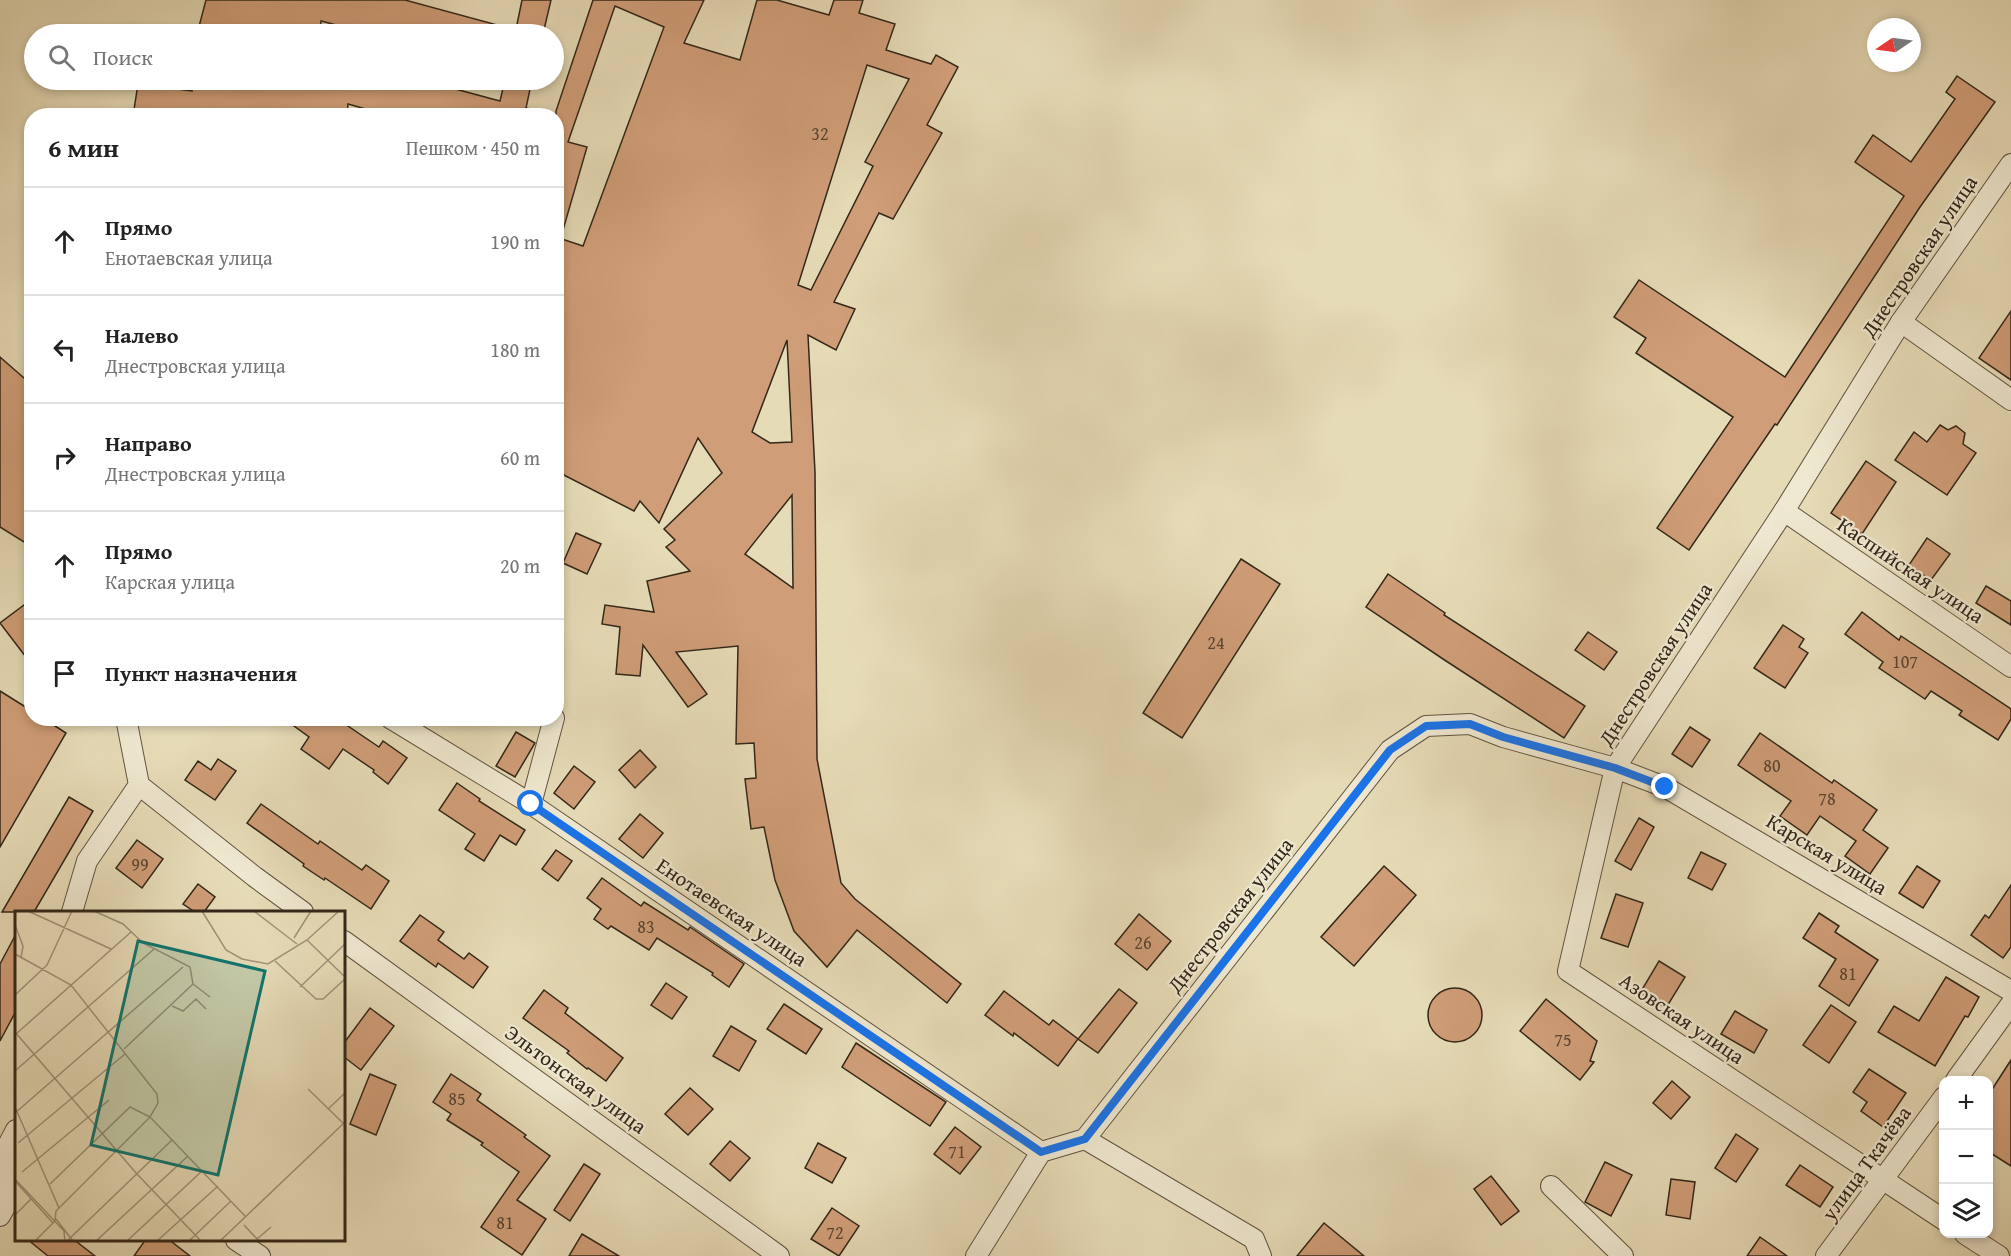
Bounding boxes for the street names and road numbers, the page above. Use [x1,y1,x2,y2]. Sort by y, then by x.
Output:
street label: Днестровская улица [1853,169,1985,344]
street label: Каспийская улица [1831,509,1991,631]
street label: Днестровская улица [1590,576,1720,753]
street label: Карская улица [1761,806,1893,902]
street label: Днестровская улица [1159,831,1301,1000]
street label: Енотаевская улица [650,850,814,974]
street label: Азовская улица [1613,965,1751,1071]
street label: Эльтонская улица [499,1017,653,1141]
street label: улица Ткачёва [1813,1099,1918,1228]

